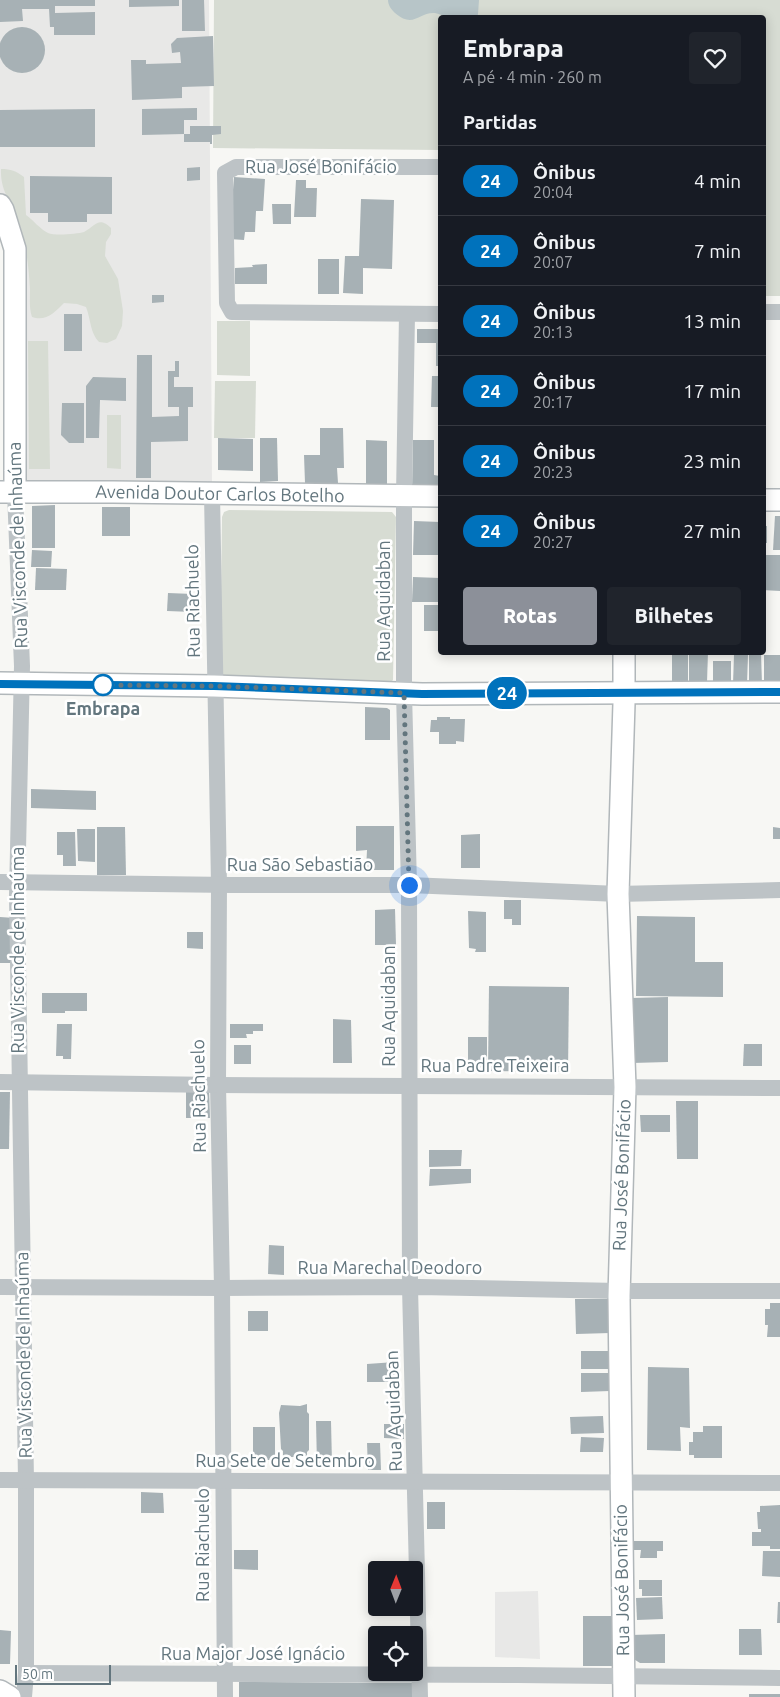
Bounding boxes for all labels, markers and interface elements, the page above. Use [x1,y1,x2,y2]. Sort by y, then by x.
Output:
button: heart [689,32,741,84]
text: Embrapa [463,35,564,62]
text: A pé · 4 min · 260 m [463,68,602,86]
text: Partidas [463,111,537,133]
street label: Rua José Bonifácio [245,156,397,176]
text: Ônibus [533,161,596,183]
text: 4 min [694,170,741,192]
text: 24 [480,171,501,191]
text: 20:04 [533,183,573,201]
text: Ônibus [533,231,596,253]
text: 7 min [694,240,741,262]
text: 24 [480,241,501,261]
text: 20:07 [533,253,573,271]
text: Ônibus [533,301,596,323]
text: 13 min [683,310,741,332]
text: 24 [480,311,501,331]
text: 20:13 [533,323,573,341]
text: Ônibus [533,371,596,393]
text: 17 min [683,380,741,402]
text: 24 [480,381,501,401]
text: 20:17 [533,393,573,411]
street label: Rua Visconde de Inhaúma [3,441,31,649]
text: Ônibus [533,441,596,463]
text: 23 min [683,450,741,472]
text: 24 [480,451,501,471]
text: 20:23 [533,463,573,481]
street label: Avenida Doutor Carlos Botelho [95,481,345,505]
text: Ônibus [533,511,596,533]
text: 27 min [683,520,741,542]
text: 24 [480,521,501,541]
text: 20:27 [533,533,573,551]
street label: Rua Aquidaban [373,540,393,662]
street label: Rua Riachuelo [181,544,203,658]
button: Rotas [463,587,597,645]
button: Bilhetes [607,587,741,645]
marker: Embrapa [92,674,114,696]
line badge: 24 [484,677,530,709]
text: 24 [497,683,517,703]
place label: Embrapa [66,698,140,718]
street label: Rua Visconde de Inhaúma [7,847,27,1053]
street label: Rua São Sebastião [227,854,373,874]
your location [397,873,422,898]
street label: Rua Aquidaban [378,945,398,1067]
street label: Rua Riachuelo [187,1039,209,1153]
street label: Rua Padre Teixeira [421,1055,569,1075]
street label: Rua José Bonifácio [608,1099,634,1251]
street label: Rua Visconde de Inhaúma [11,1251,35,1459]
street label: Rua Marechal Deodoro [298,1257,482,1277]
street label: Rua Aquidaban [381,1350,405,1472]
street label: Rua Sete de Setembro [195,1450,375,1470]
street label: Rua Riachuelo [192,1488,212,1602]
street label: Rua José Bonifácio [610,1504,632,1656]
north arrow [368,1561,422,1616]
map controls [368,1561,423,1681]
button: locate [368,1626,423,1681]
street label: Rua Major José Ignácio [161,1643,345,1663]
scale bar [15,1662,111,1685]
text: 50 m [22,1666,53,1682]

